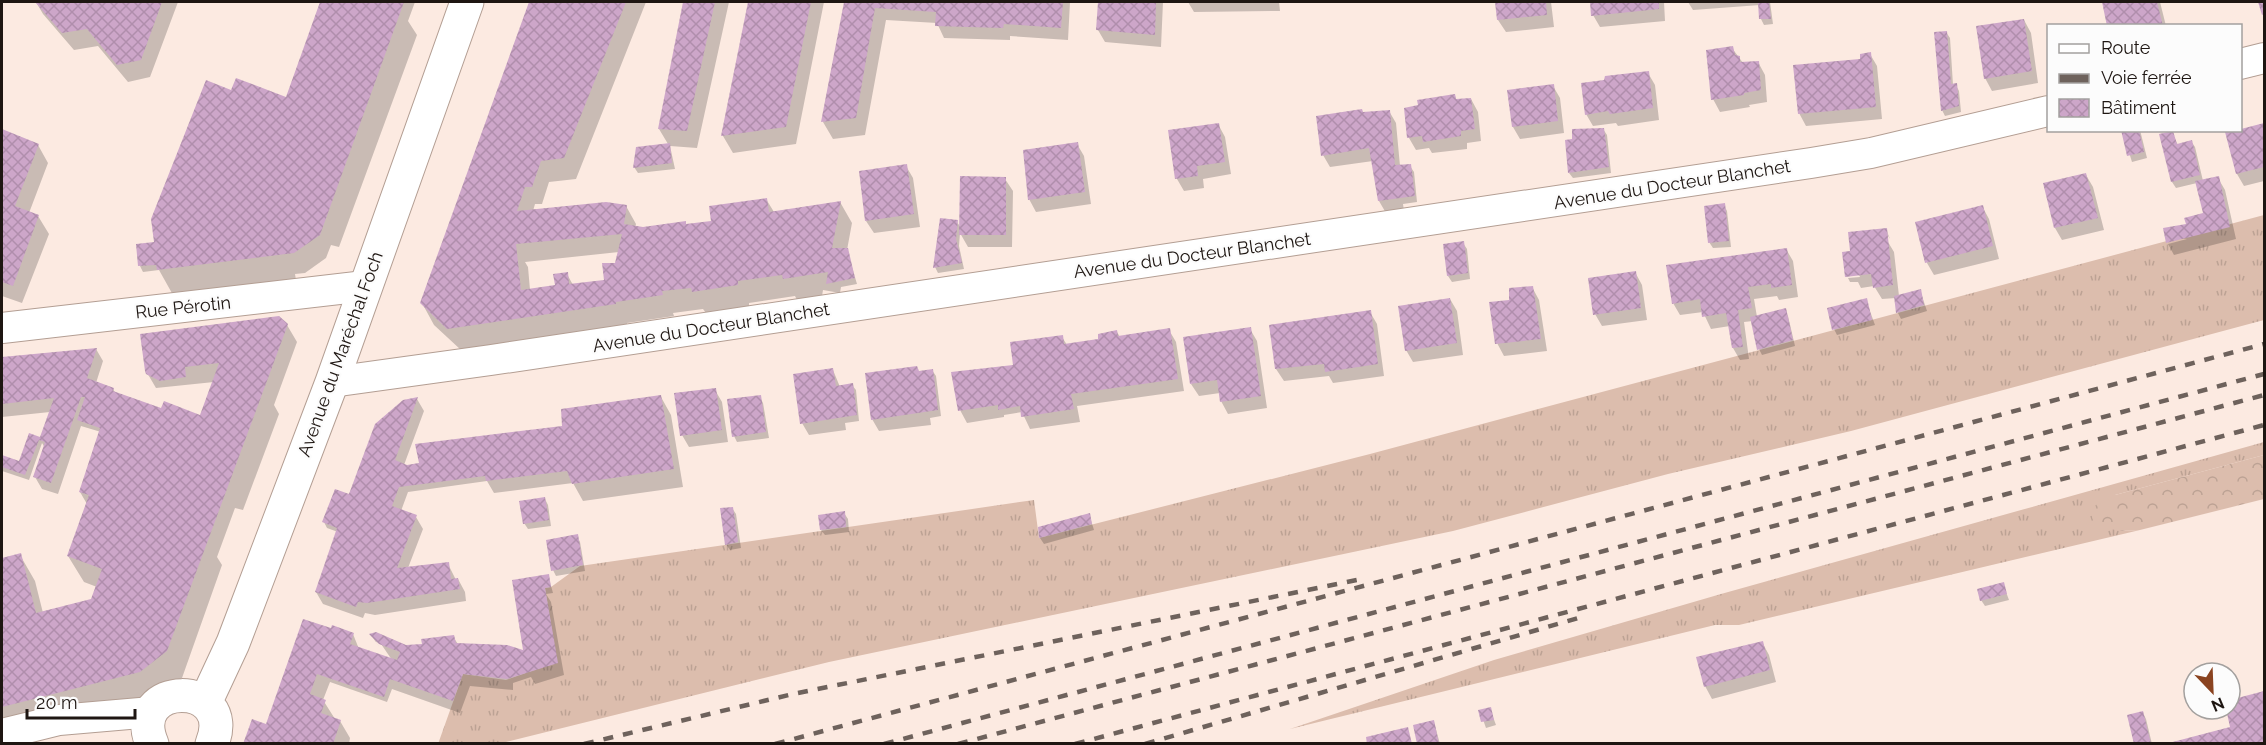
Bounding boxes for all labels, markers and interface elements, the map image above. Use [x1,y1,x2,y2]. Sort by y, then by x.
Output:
legend [2047,24,2242,132]
text: Route [2101,37,2151,58]
text: Voie ferrée [2101,67,2192,88]
text: Bâtiment [2101,97,2176,118]
street label: Avenue du Docteur Blanchet [1552,155,1792,213]
street label: Avenue du Docteur Blanchet [1072,228,1312,282]
street label: Avenue du Maréchal Foch [293,249,387,459]
street label: Rue Pérotin [134,292,232,322]
street label: Avenue du Docteur Blanchet [591,298,831,356]
north arrow [2182,661,2242,721]
scale bar [27,682,135,720]
text: 20 m [36,692,78,713]
text: N [2208,693,2227,715]

